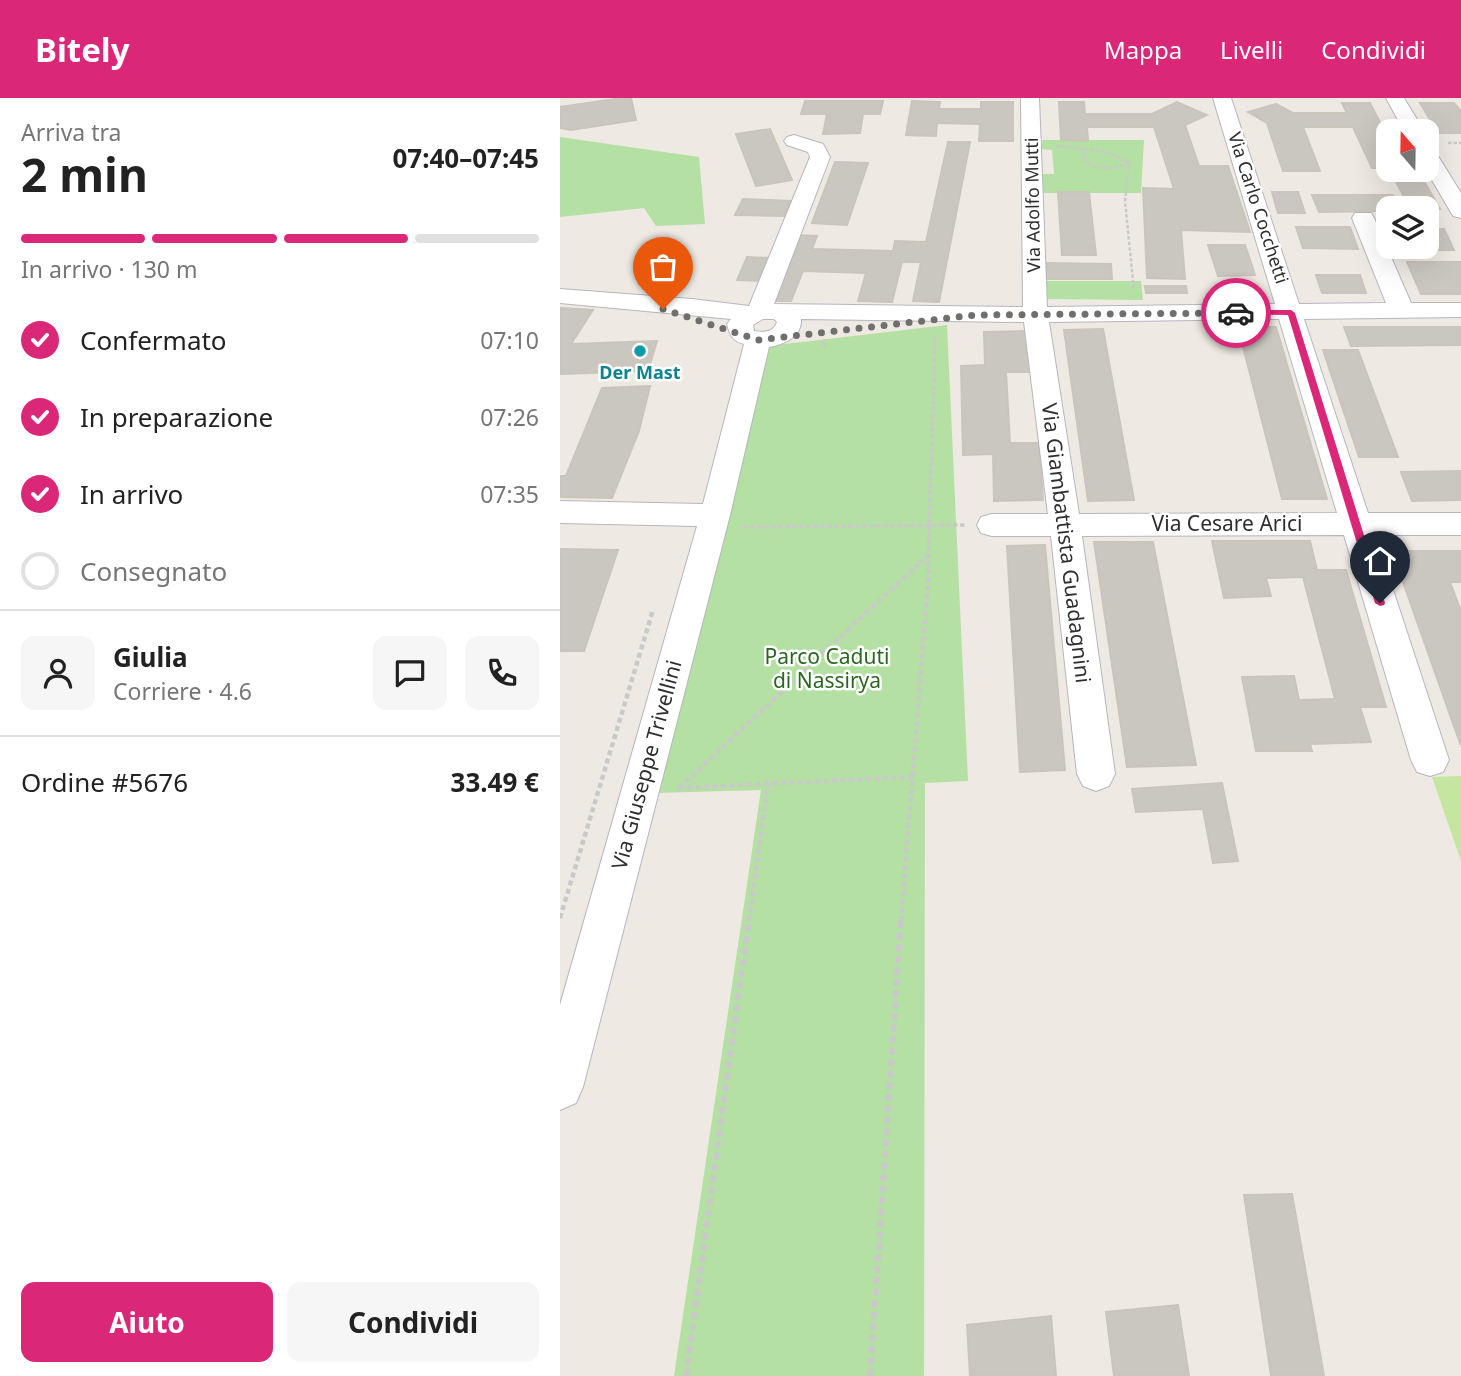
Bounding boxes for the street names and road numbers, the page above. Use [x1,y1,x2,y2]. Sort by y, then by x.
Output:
street label: Via Carlo Cocchetti [1223,129,1295,286]
street label: Via Adolfo Mutti [1019,137,1045,273]
street label: Via Giambattista Guadagnini [1036,401,1098,685]
street label: Via Cesare Arici [1152,509,1302,537]
street label: Via Giuseppe Trivellini [605,657,687,873]

